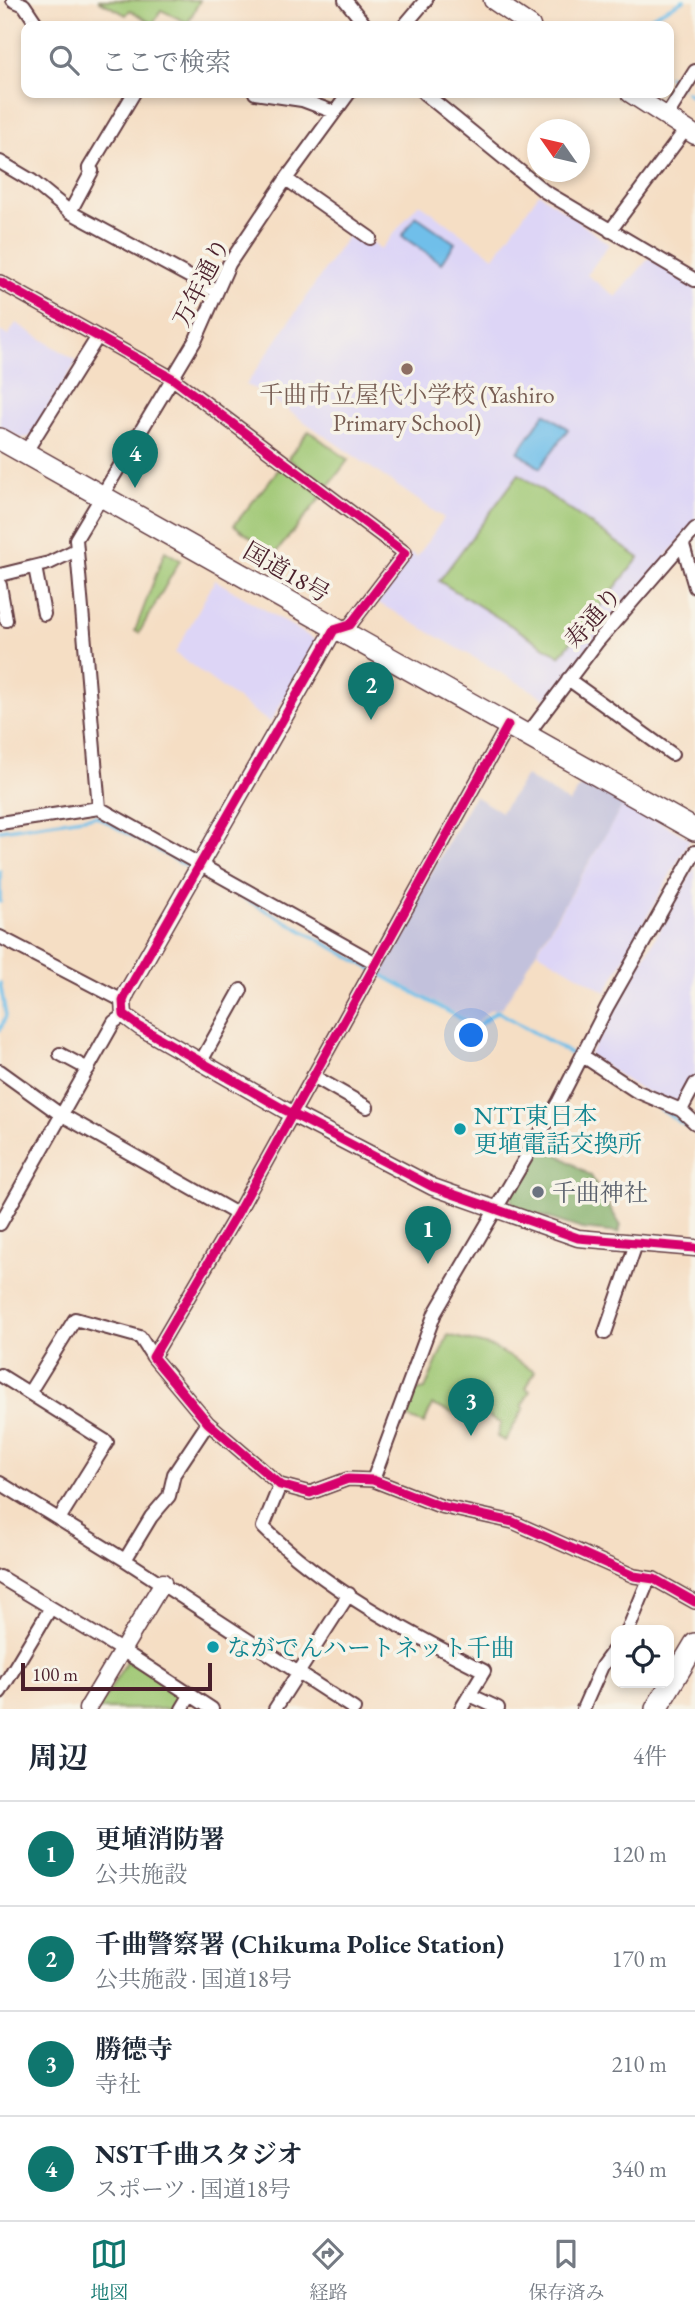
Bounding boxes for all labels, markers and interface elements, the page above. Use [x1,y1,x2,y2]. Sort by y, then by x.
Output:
search box [21,21,674,98]
icon: search [45,41,83,79]
text: ここで検索 [101,45,231,79]
north arrow [527,119,590,182]
street label: 万年通り [165,232,237,332]
marker: 千曲市立屋代小学校 (Yashiro Primary School) [399,361,415,377]
place label: 千曲市立屋代小学校 (Yashiro Primary School) [259,379,555,438]
pin: 4 [112,430,158,488]
street label: 国道18号 [238,535,336,609]
street label: 寿通り [558,580,628,654]
pin: 2 [348,662,394,720]
your location [454,1018,488,1052]
place label: NTT東日本 更埴電話交換所 [474,1100,642,1159]
marker: NTT東日本 更埴電話交換所 [452,1121,468,1137]
place label: 千曲神社 [552,1177,648,1208]
marker: 千曲神社 [530,1184,546,1200]
pin: 1 [405,1206,451,1264]
pin: 3 [448,1378,494,1436]
map controls [611,1625,674,1688]
button: locate [611,1625,674,1688]
place label: ながでんハートネット千曲 [227,1632,515,1663]
marker: ながでんハートネット千曲 [205,1639,221,1655]
scale bar [21,1660,212,1692]
text: 100 m [32,1662,78,1687]
text: 周辺 [28,1738,88,1777]
text: 4件 [633,1741,667,1771]
text: 更埴消防署 [95,1822,225,1856]
text: 1 [45,1839,57,1869]
text: 120 m [611,1839,667,1869]
text: 公共施設 [95,1859,187,1889]
text: 千曲警察署 (Chikuma Police Station) [95,1927,504,1961]
text: 2 [45,1944,57,1974]
text: 170 m [611,1944,667,1974]
text: 公共施設 · 国道18号 [95,1964,292,1994]
text: 勝德寺 [95,2032,173,2066]
text: 3 [45,2049,57,2079]
text: 210 m [611,2049,667,2079]
text: 寺社 [95,2069,141,2099]
text: NST千曲スタジオ [95,2137,303,2171]
text: 4 [45,2154,57,2184]
text: 340 m [611,2154,667,2184]
text: スポーツ · 国道18号 [95,2174,291,2204]
tab: 地図 [90,2235,129,2305]
tab: 経路 [309,2235,348,2305]
tab: 保存済み [528,2235,605,2305]

